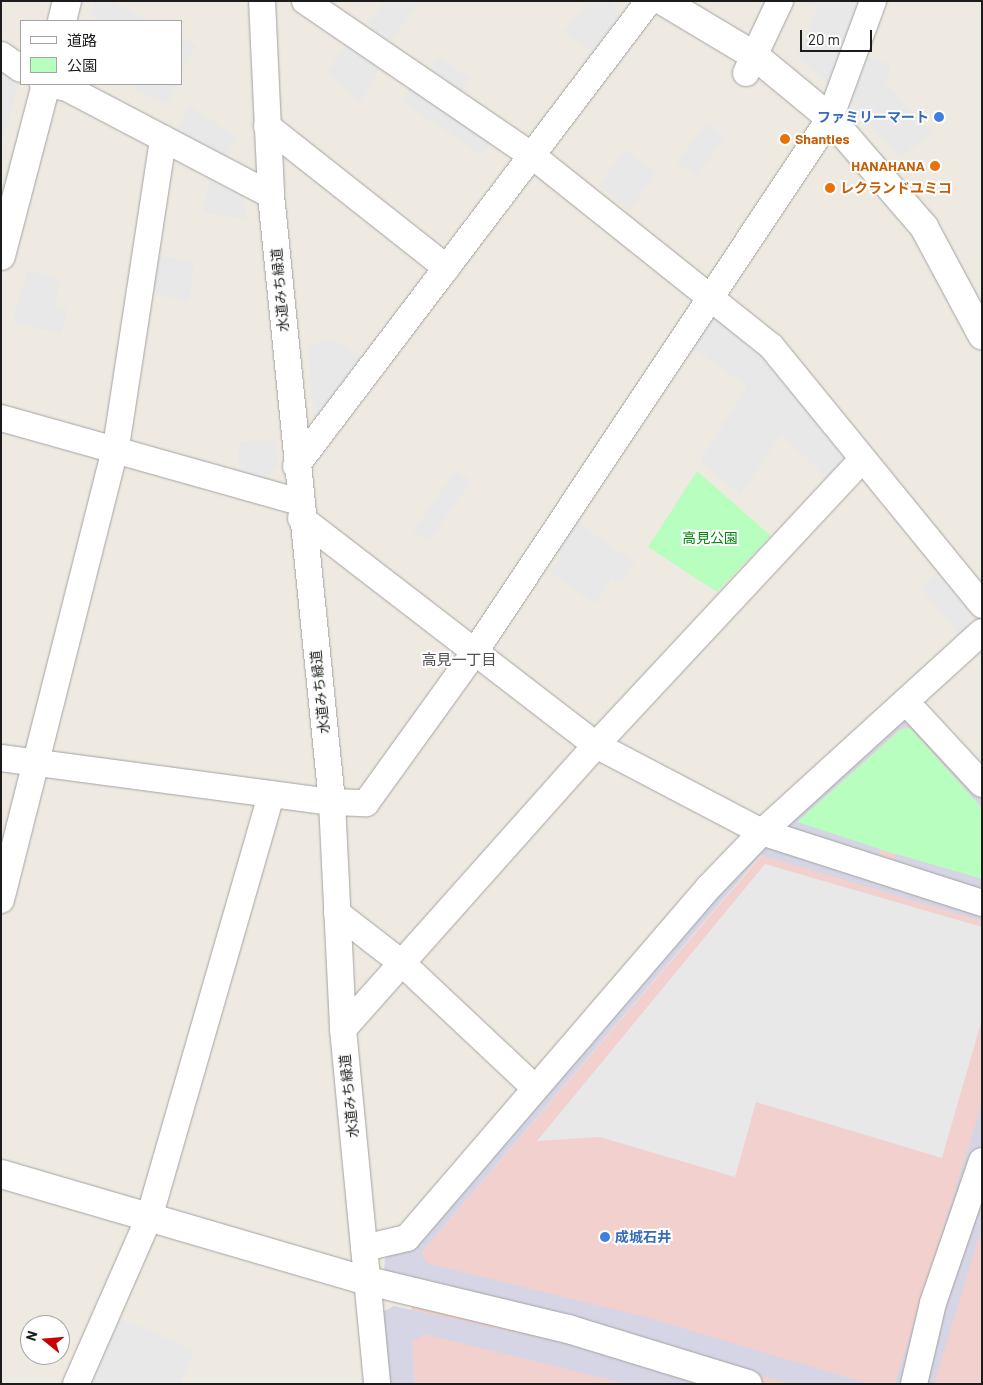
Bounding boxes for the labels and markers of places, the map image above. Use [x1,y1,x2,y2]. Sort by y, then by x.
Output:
place label: ファミリーマート [817,109,929,125]
marker: ファミリーマート [933,111,945,123]
place label: Shanties [795,131,850,147]
marker: Shanties [779,133,791,145]
place label: HANAHANA [851,158,925,174]
marker: HANAHANA [929,160,941,172]
place label: レクランドユミコ [840,180,952,196]
marker: レクランドユミコ [824,182,836,194]
place label: 成城石井 [615,1229,671,1245]
marker: 成城石井 [599,1231,611,1243]

